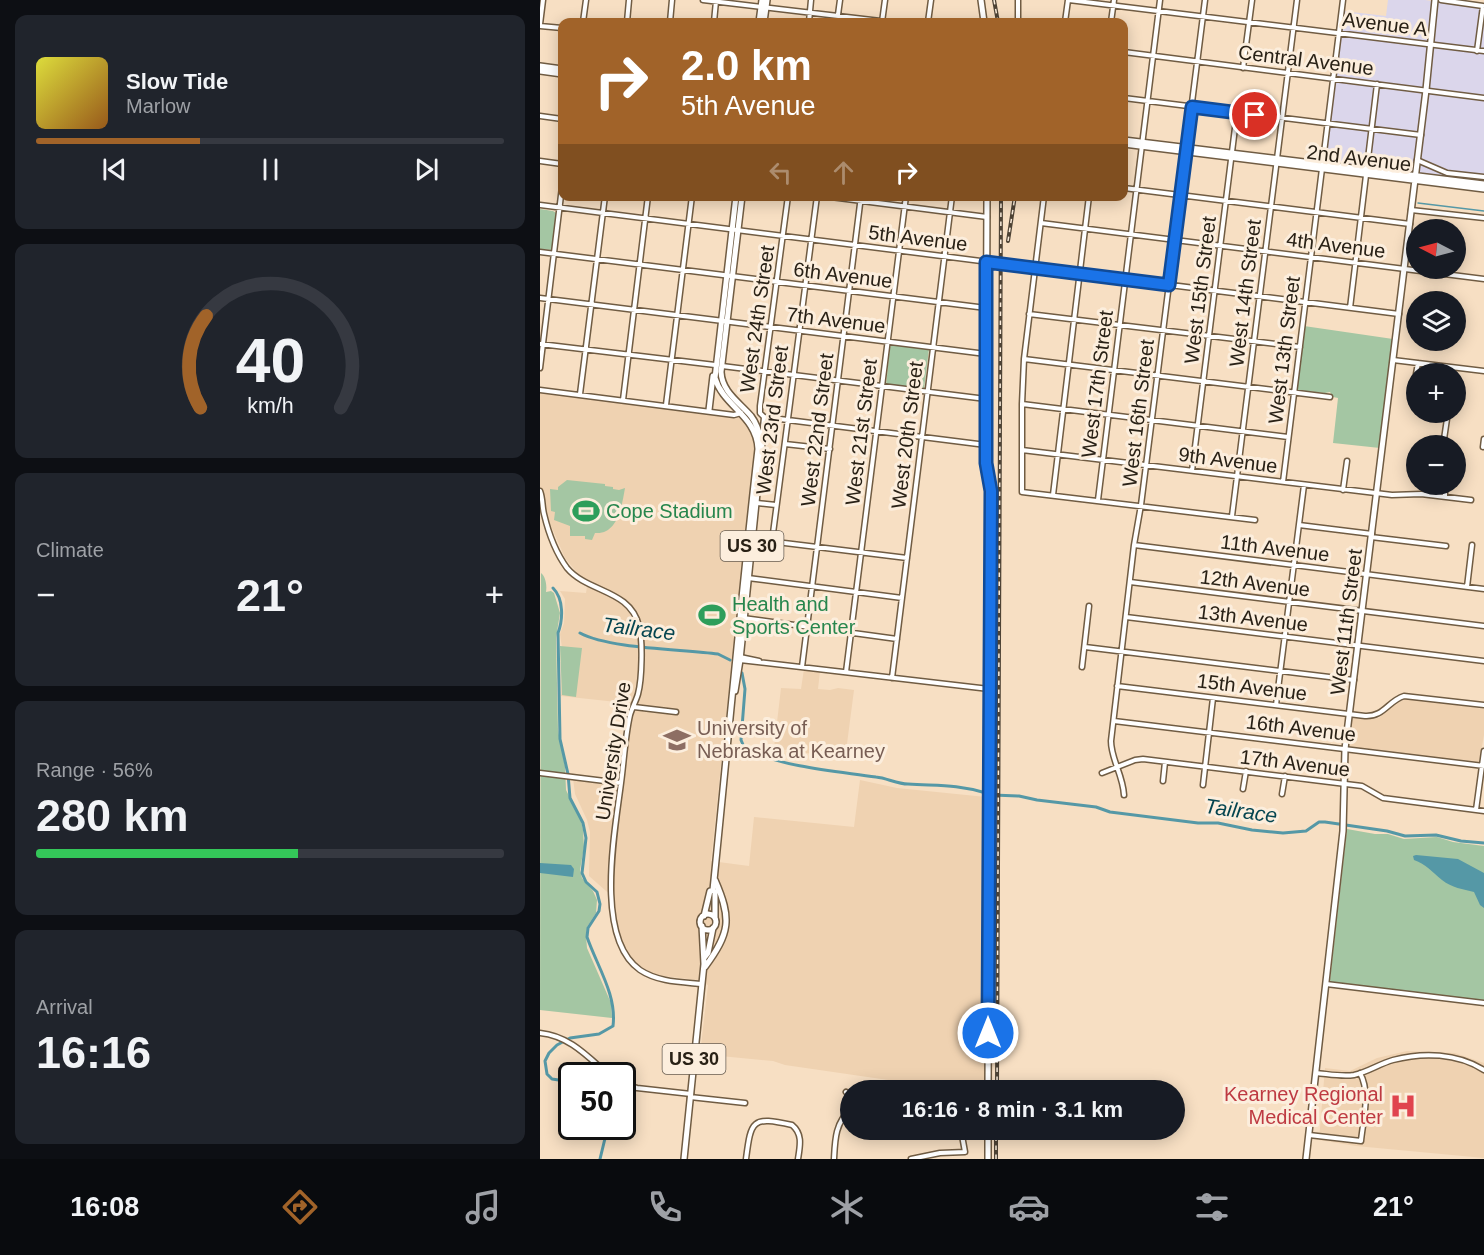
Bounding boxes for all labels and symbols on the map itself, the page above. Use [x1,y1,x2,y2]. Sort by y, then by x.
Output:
street label: Avenue A [1341,8,1429,40]
street label: Central Avenue [1237,41,1375,79]
pin [1229,89,1280,140]
street label: 2nd Avenue [1305,141,1413,175]
street label: West 15th Street [1180,214,1220,365]
street label: West 14th Street [1225,217,1265,368]
north arrow [1406,219,1466,279]
street label: 5th Avenue [867,221,969,255]
street label: 4th Avenue [1285,228,1387,262]
street label: West 24th Street [736,243,778,394]
street label: 6th Avenue [792,258,894,292]
street label: West 13th Street [1264,274,1304,425]
street label: 7th Avenue [785,303,887,337]
street label: West 17th Street [1077,308,1117,459]
street label: West 16th Street [1118,337,1158,488]
street label: West 23rd Street [752,344,792,496]
street label: West 22nd Street [797,352,837,508]
street label: West 21st Street [841,357,881,507]
street label: West 20th Street [887,359,927,510]
street label: 9th Avenue [1177,443,1279,477]
sports icon: Cope Stadium [571,496,601,526]
place label: Cope Stadium [606,500,733,522]
street label: 11th Avenue [1219,530,1331,566]
road number: US 30 [720,531,784,561]
street label: West 11th Street [1326,547,1366,696]
street label: 12th Avenue [1199,565,1311,601]
place label: Health and Sports Center [732,593,856,638]
sports icon: Health and Sports Center [697,600,727,630]
street label: 13th Avenue [1197,600,1309,636]
water label: Tailrace [602,613,677,644]
street label: 15th Avenue [1196,669,1308,705]
street label: University Drive [591,680,635,822]
street label: 16th Avenue [1245,710,1357,746]
place label: University of Nebraska at Kearney [697,717,885,762]
school or university icon: University of Nebraska at Kearney [662,725,692,755]
street label: 17th Avenue [1239,745,1351,781]
water label: Tailrace [1203,794,1279,827]
position arrow [956,1001,1020,1065]
road number: US 30 [662,1044,726,1074]
speed limit sign: 50 [558,1062,636,1140]
place label: Kearney Regional Medical Center [1224,1083,1383,1128]
hospital icon: Kearney Regional Medical Center [1388,1091,1418,1121]

